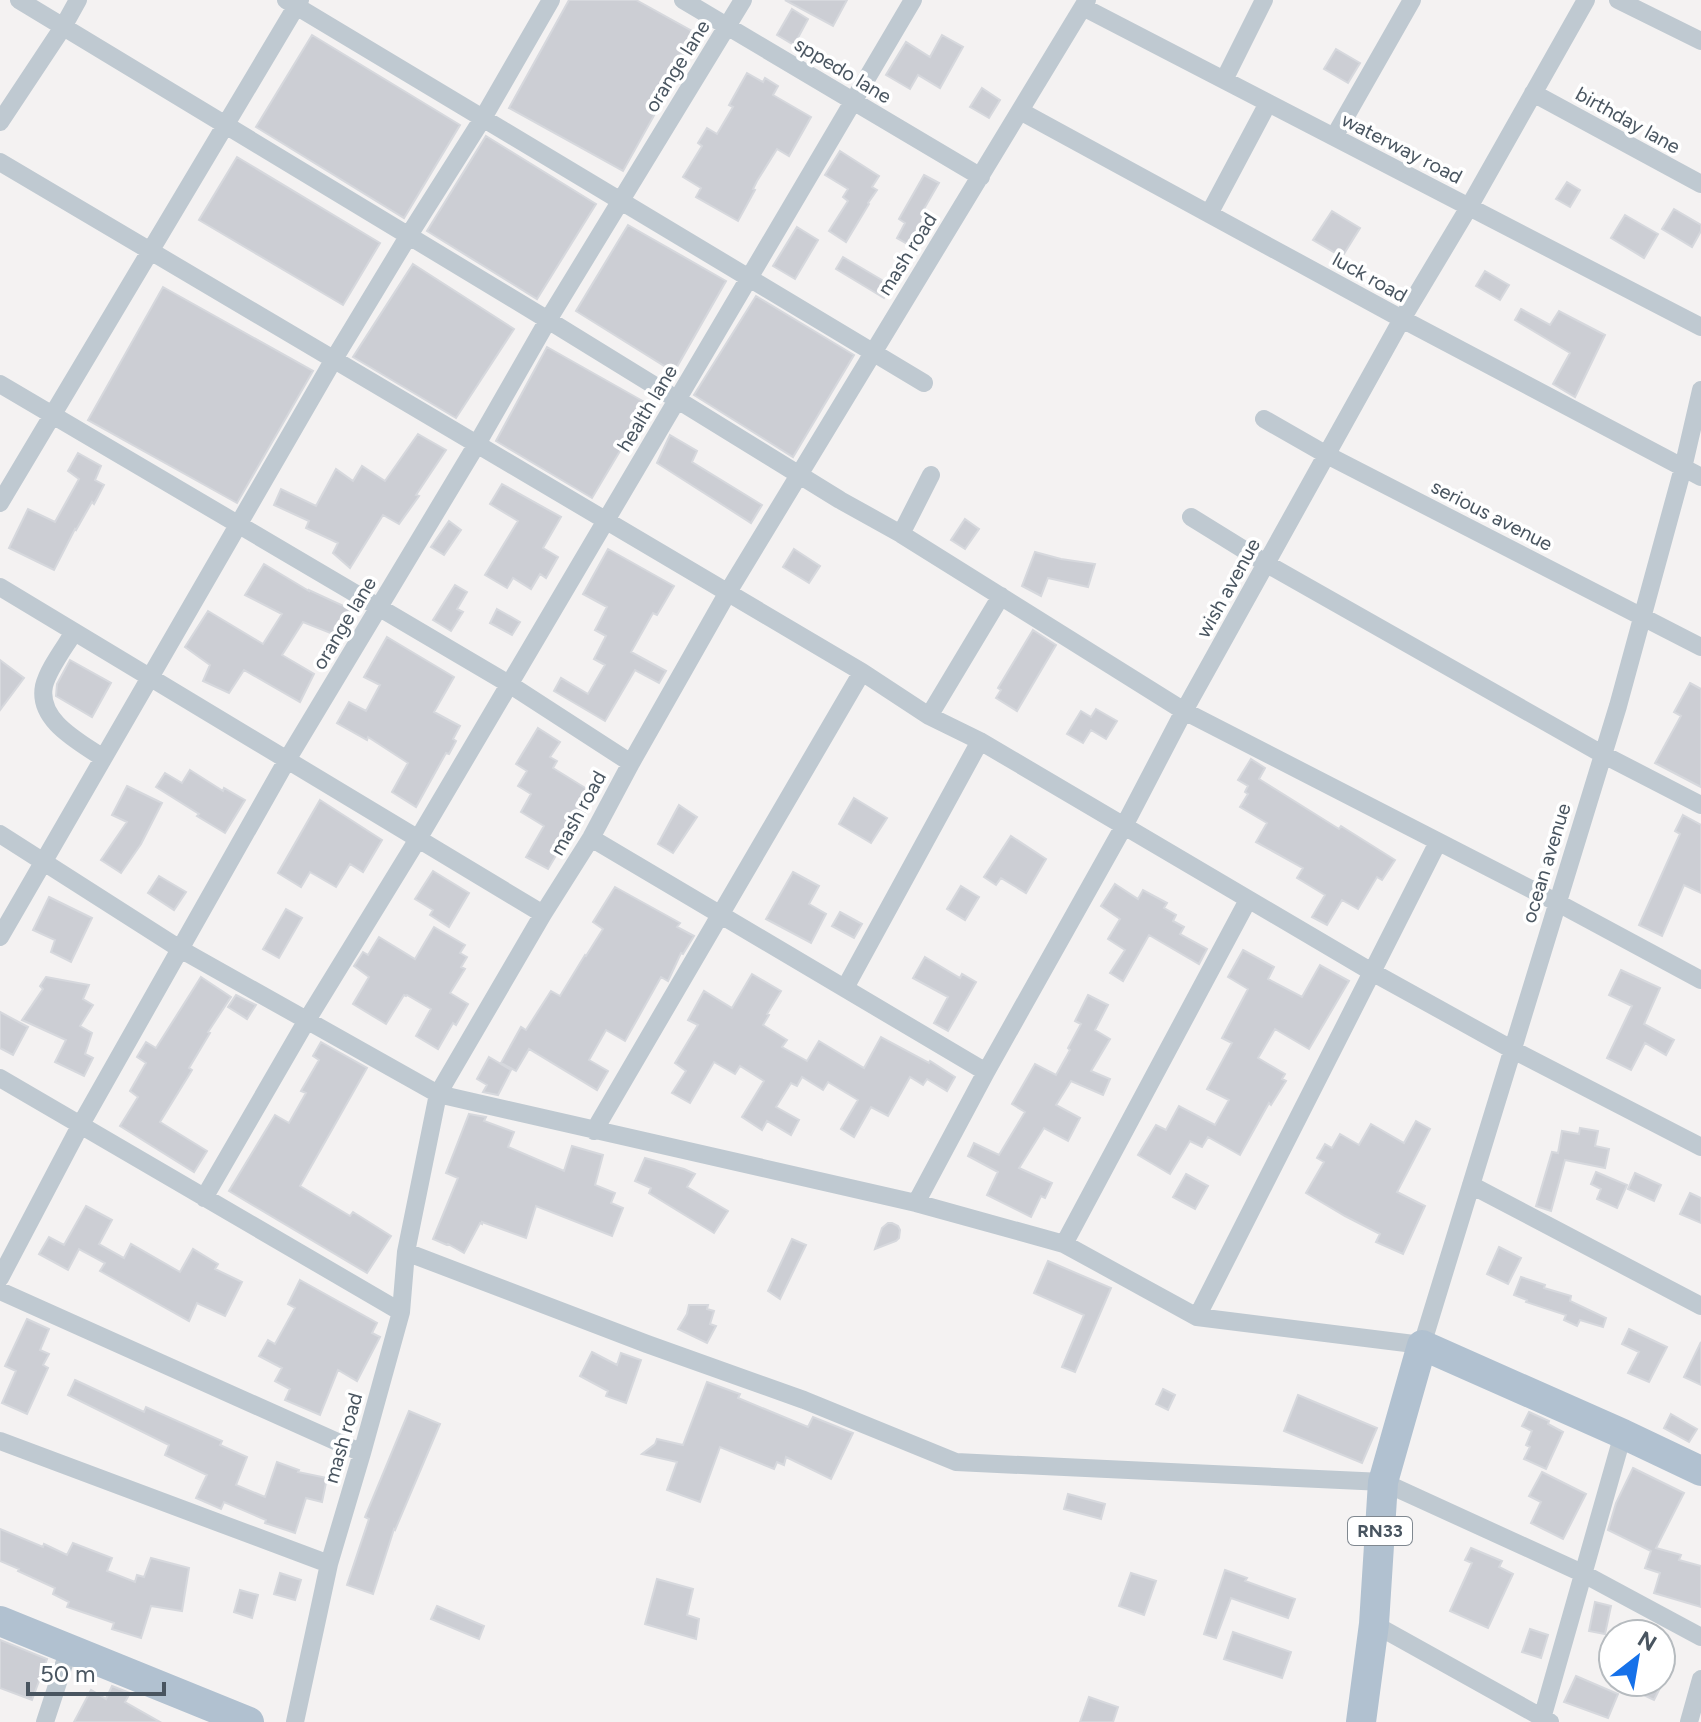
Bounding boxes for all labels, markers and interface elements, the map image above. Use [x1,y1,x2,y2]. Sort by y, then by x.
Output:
street label: orange lane [639,15,715,116]
street label: sppedo lane [790,32,896,108]
street label: birthday lane [1572,81,1685,159]
street label: waterway road [1338,107,1466,189]
street label: mash road [872,208,942,300]
street label: luck road [1329,247,1411,307]
street label: health lane [612,360,682,456]
street label: serious avenue [1427,474,1557,556]
street label: wish avenue [1191,534,1265,642]
street label: orange lane [307,572,381,674]
street label: mash road [545,767,611,859]
street label: ocean avenue [1516,800,1576,926]
street label: mash road [319,1390,367,1486]
road number: RN33 [1348,1517,1412,1545]
north arrow [1597,1618,1677,1698]
text: N [1633,1625,1661,1657]
scale bar [28,1646,164,1696]
text: 50 m [40,1659,96,1688]

